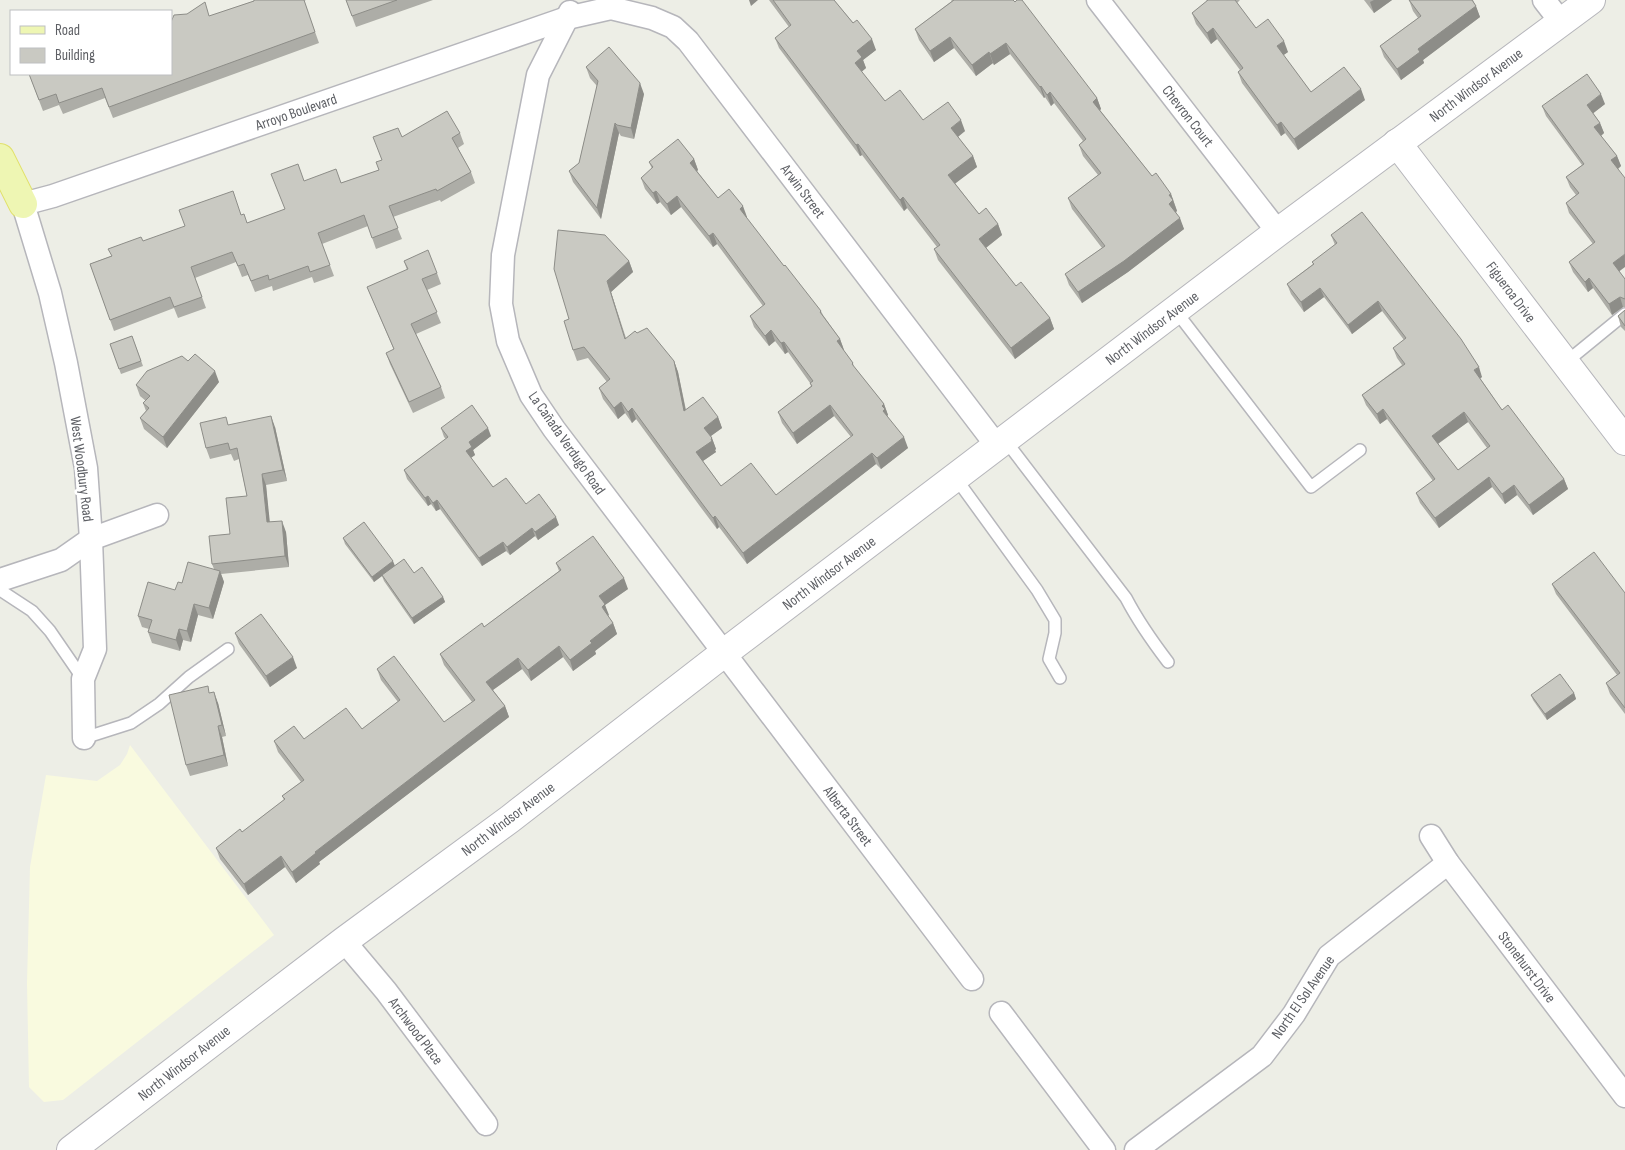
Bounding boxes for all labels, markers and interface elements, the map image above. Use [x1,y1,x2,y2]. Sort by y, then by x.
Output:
legend [10,10,172,75]
text: Road [55,21,80,40]
street label: North Windsor Avenue [1426,44,1527,127]
text: Building [55,46,95,65]
street label: Chevron Court [1158,82,1218,151]
street label: Arroyo Boulevard [252,90,339,136]
street label: Arwin Street [775,160,829,222]
street label: Figueroa Drive [1481,258,1540,327]
street label: North Windsor Avenue [1102,287,1203,370]
street label: La Cañada Verdugo Road [524,388,609,499]
street label: West Woodbury Road [66,415,97,523]
street label: North Windsor Avenue [779,532,880,615]
street label: North Windsor Avenue [458,778,559,861]
street label: Alberta Street [818,782,877,850]
street label: Stonehurst Drive [1493,928,1560,1007]
street label: North El Sol Avenue [1268,952,1339,1043]
street label: Archwood Place [383,993,447,1069]
street label: North Windsor Avenue [134,1021,234,1105]

